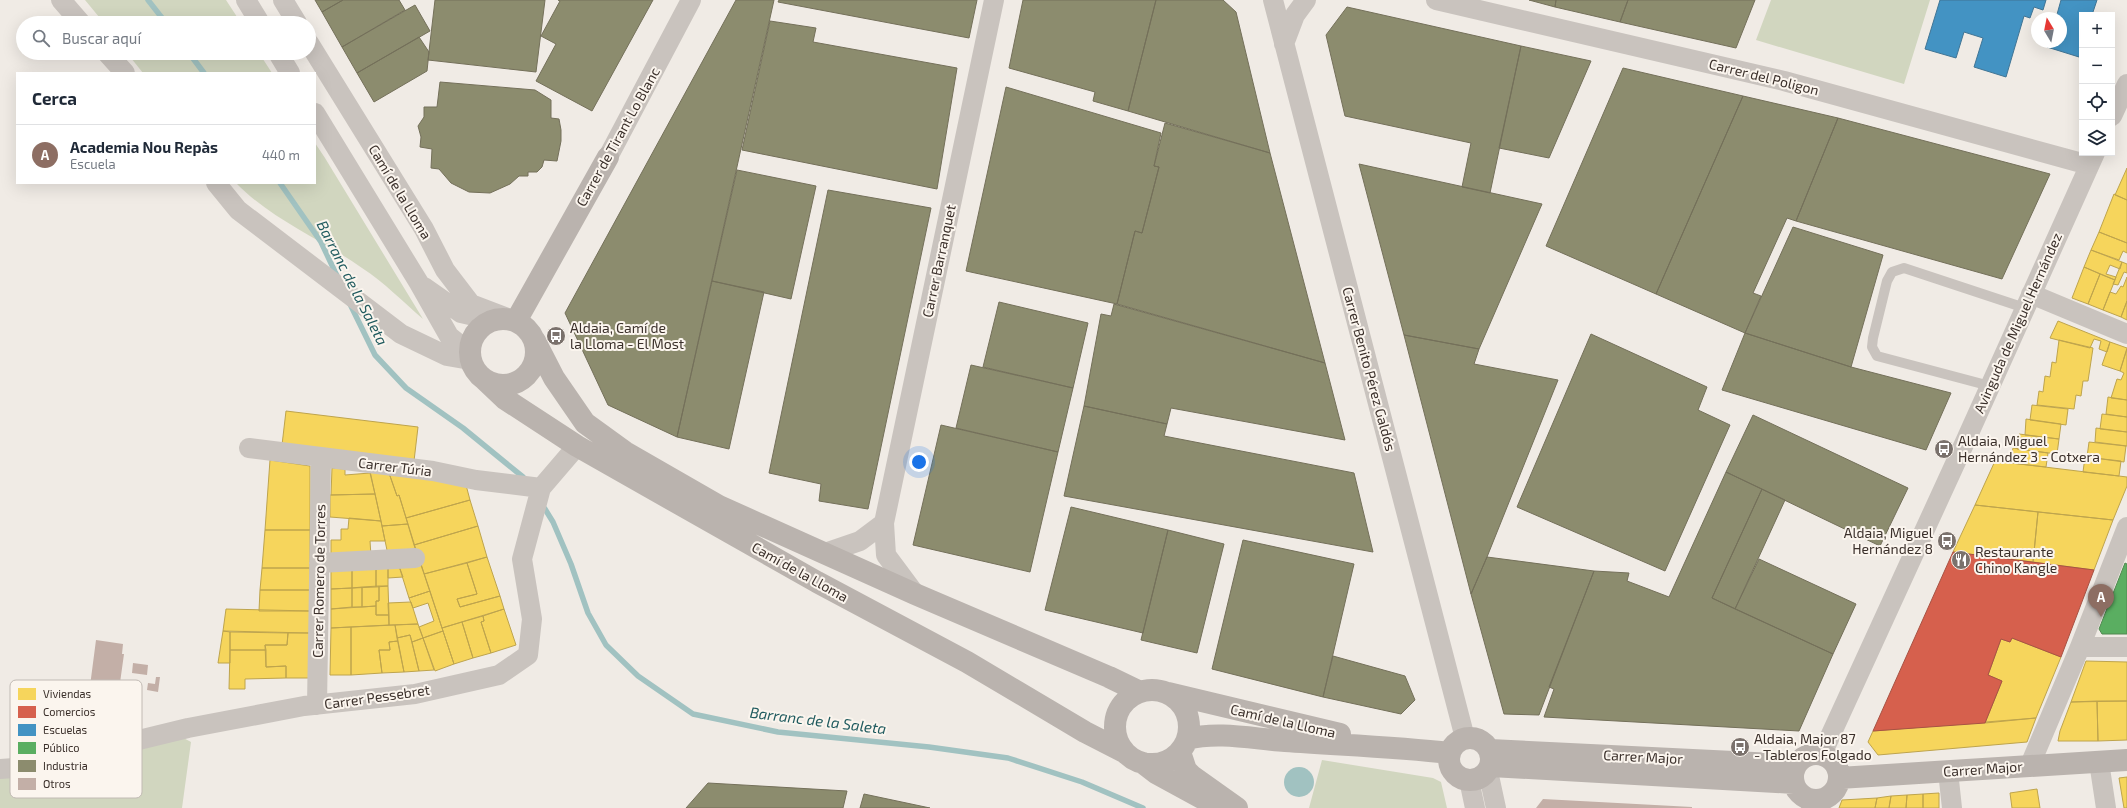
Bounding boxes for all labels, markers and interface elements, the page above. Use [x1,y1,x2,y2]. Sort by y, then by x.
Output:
north arrow [2031,12,2067,48]
map controls [2079,12,2115,156]
button: + [2079,12,2115,48]
search box [16,16,316,60]
icon: search [30,27,52,49]
text: Buscar aquí [62,29,141,47]
button: − [2079,48,2115,84]
street label: Carrer del Poligon [1707,55,1821,98]
street label: Carrer de Tirant Lo Blanc [572,64,663,209]
button: locate [2079,84,2115,120]
text: Cerca [32,88,77,108]
button: layers [2079,120,2115,156]
text: Academia Nou Repàs [70,138,218,156]
street label: Camí de la Lloma [365,141,435,242]
text: A [41,147,49,163]
text: 440 m [262,147,300,163]
text: Escuela [70,156,116,172]
street label: Carrer Barranquet [918,203,959,319]
water label: Barranc de la Saleta [314,217,392,348]
street label: Avinguda de Miguel Hernández [1970,230,2065,416]
street label: Carrer Benito Pérez Galdós [1339,285,1400,453]
place label: Aldaia, Camí de la Lloma - El Most [570,319,684,352]
bus stop icon: Aldaia, Camí de la Lloma - El Most [545,325,567,347]
place label: Aldaia, Miguel Hernández 3 - Cotxera [1958,432,2100,465]
bus stop icon: Aldaia, Miguel Hernández 3 - Cotxera [1933,438,1955,460]
your location [909,452,929,472]
street label: Carrer Túria [357,454,433,479]
street label: Carrer Romero de Torres [309,504,328,658]
place label: Aldaia, Miguel Hernández 8 [1844,524,1934,557]
bus stop icon: Aldaia, Miguel Hernández 8 [1936,530,1958,552]
street label: Camí de la Lloma [749,538,851,605]
place label: Restaurante Chino Kangle [1975,543,2057,576]
restaurant icon: Restaurante Chino Kangle [1950,549,1972,571]
pin: A [2088,584,2114,617]
legend [10,680,142,798]
street label: Carrer Pessebret [323,681,431,712]
text: Viviendas [43,687,92,700]
street label: Camí de la Lloma [1229,700,1337,741]
water label: Barranc de la Saleta [749,703,887,737]
text: Comercios [43,705,96,718]
text: Escuelas [43,723,88,736]
place label: Aldaia, Major 87 - Tableros Folgado [1754,730,1872,763]
bus stop icon: Aldaia, Major 87 - Tableros Folgado [1729,736,1751,758]
text: Público [43,741,80,754]
street label: Carrer Major [1603,746,1684,767]
street label: Carrer Major [1943,757,2024,780]
text: Industria [43,759,88,772]
text: Otros [43,777,71,790]

